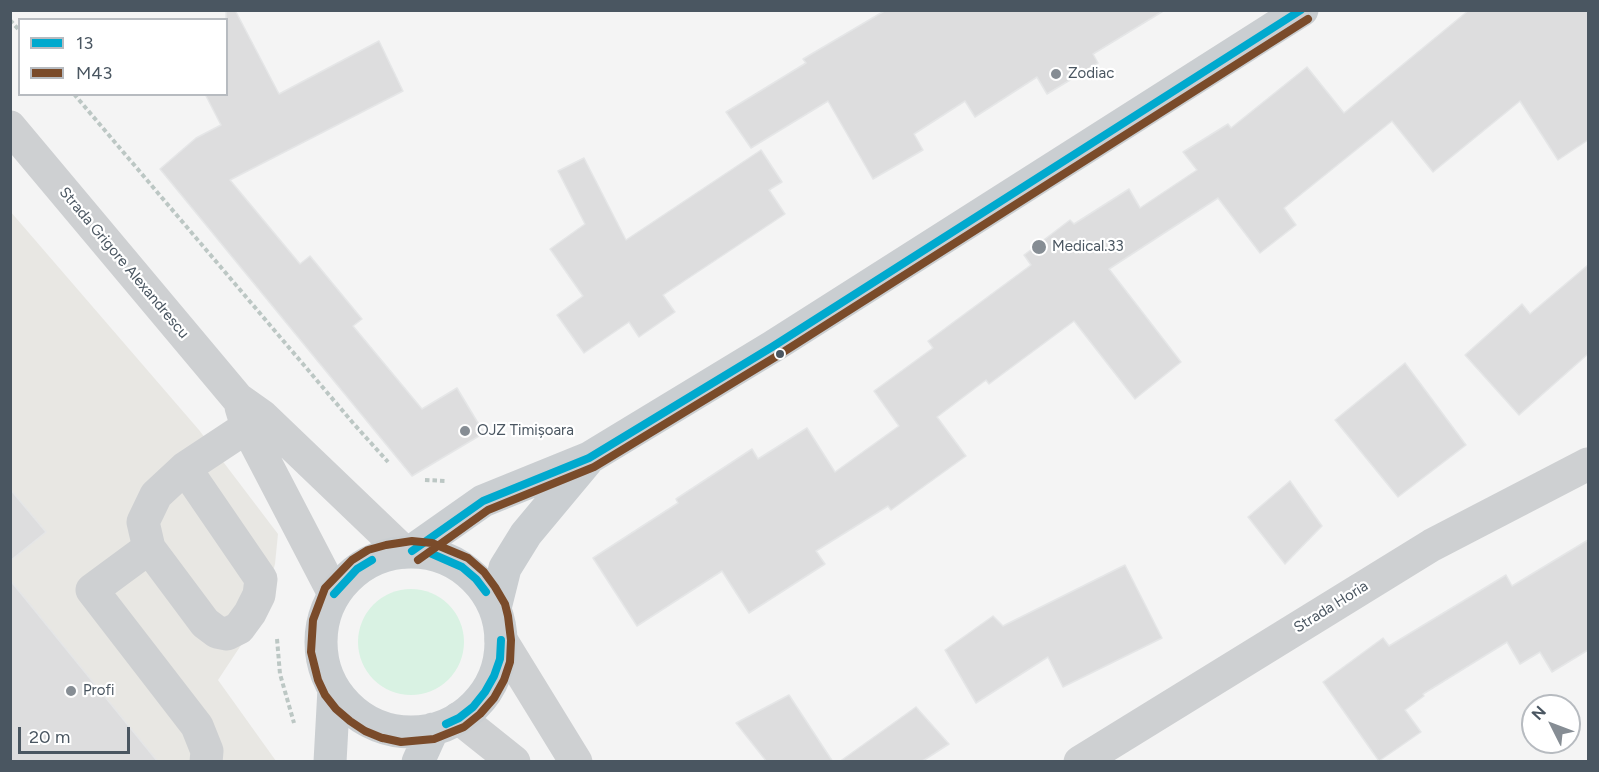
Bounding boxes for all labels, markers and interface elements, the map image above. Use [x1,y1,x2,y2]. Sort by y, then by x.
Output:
legend [18,18,228,96]
text: 13 [76,32,93,54]
text: M43 [76,62,112,84]
place label: Zodiac [1068,65,1114,83]
marker: Zodiac [1049,67,1063,81]
street label: Strada Grigore Alexandrescu [55,184,193,342]
marker: Medical.33 [1030,238,1048,256]
place label: Medical.33 [1052,238,1124,256]
unlabelled marker [774,348,786,360]
place label: OJZ Timișoara [477,422,574,440]
marker: OJZ Timișoara [458,424,472,438]
street label: Strada Horia [1291,577,1371,637]
place label: Profi [83,682,114,700]
marker: Profi [64,684,78,698]
north arrow [1521,694,1581,754]
text: N [1528,702,1550,724]
scale bar [21,715,134,753]
text: 20 m [29,726,70,748]

